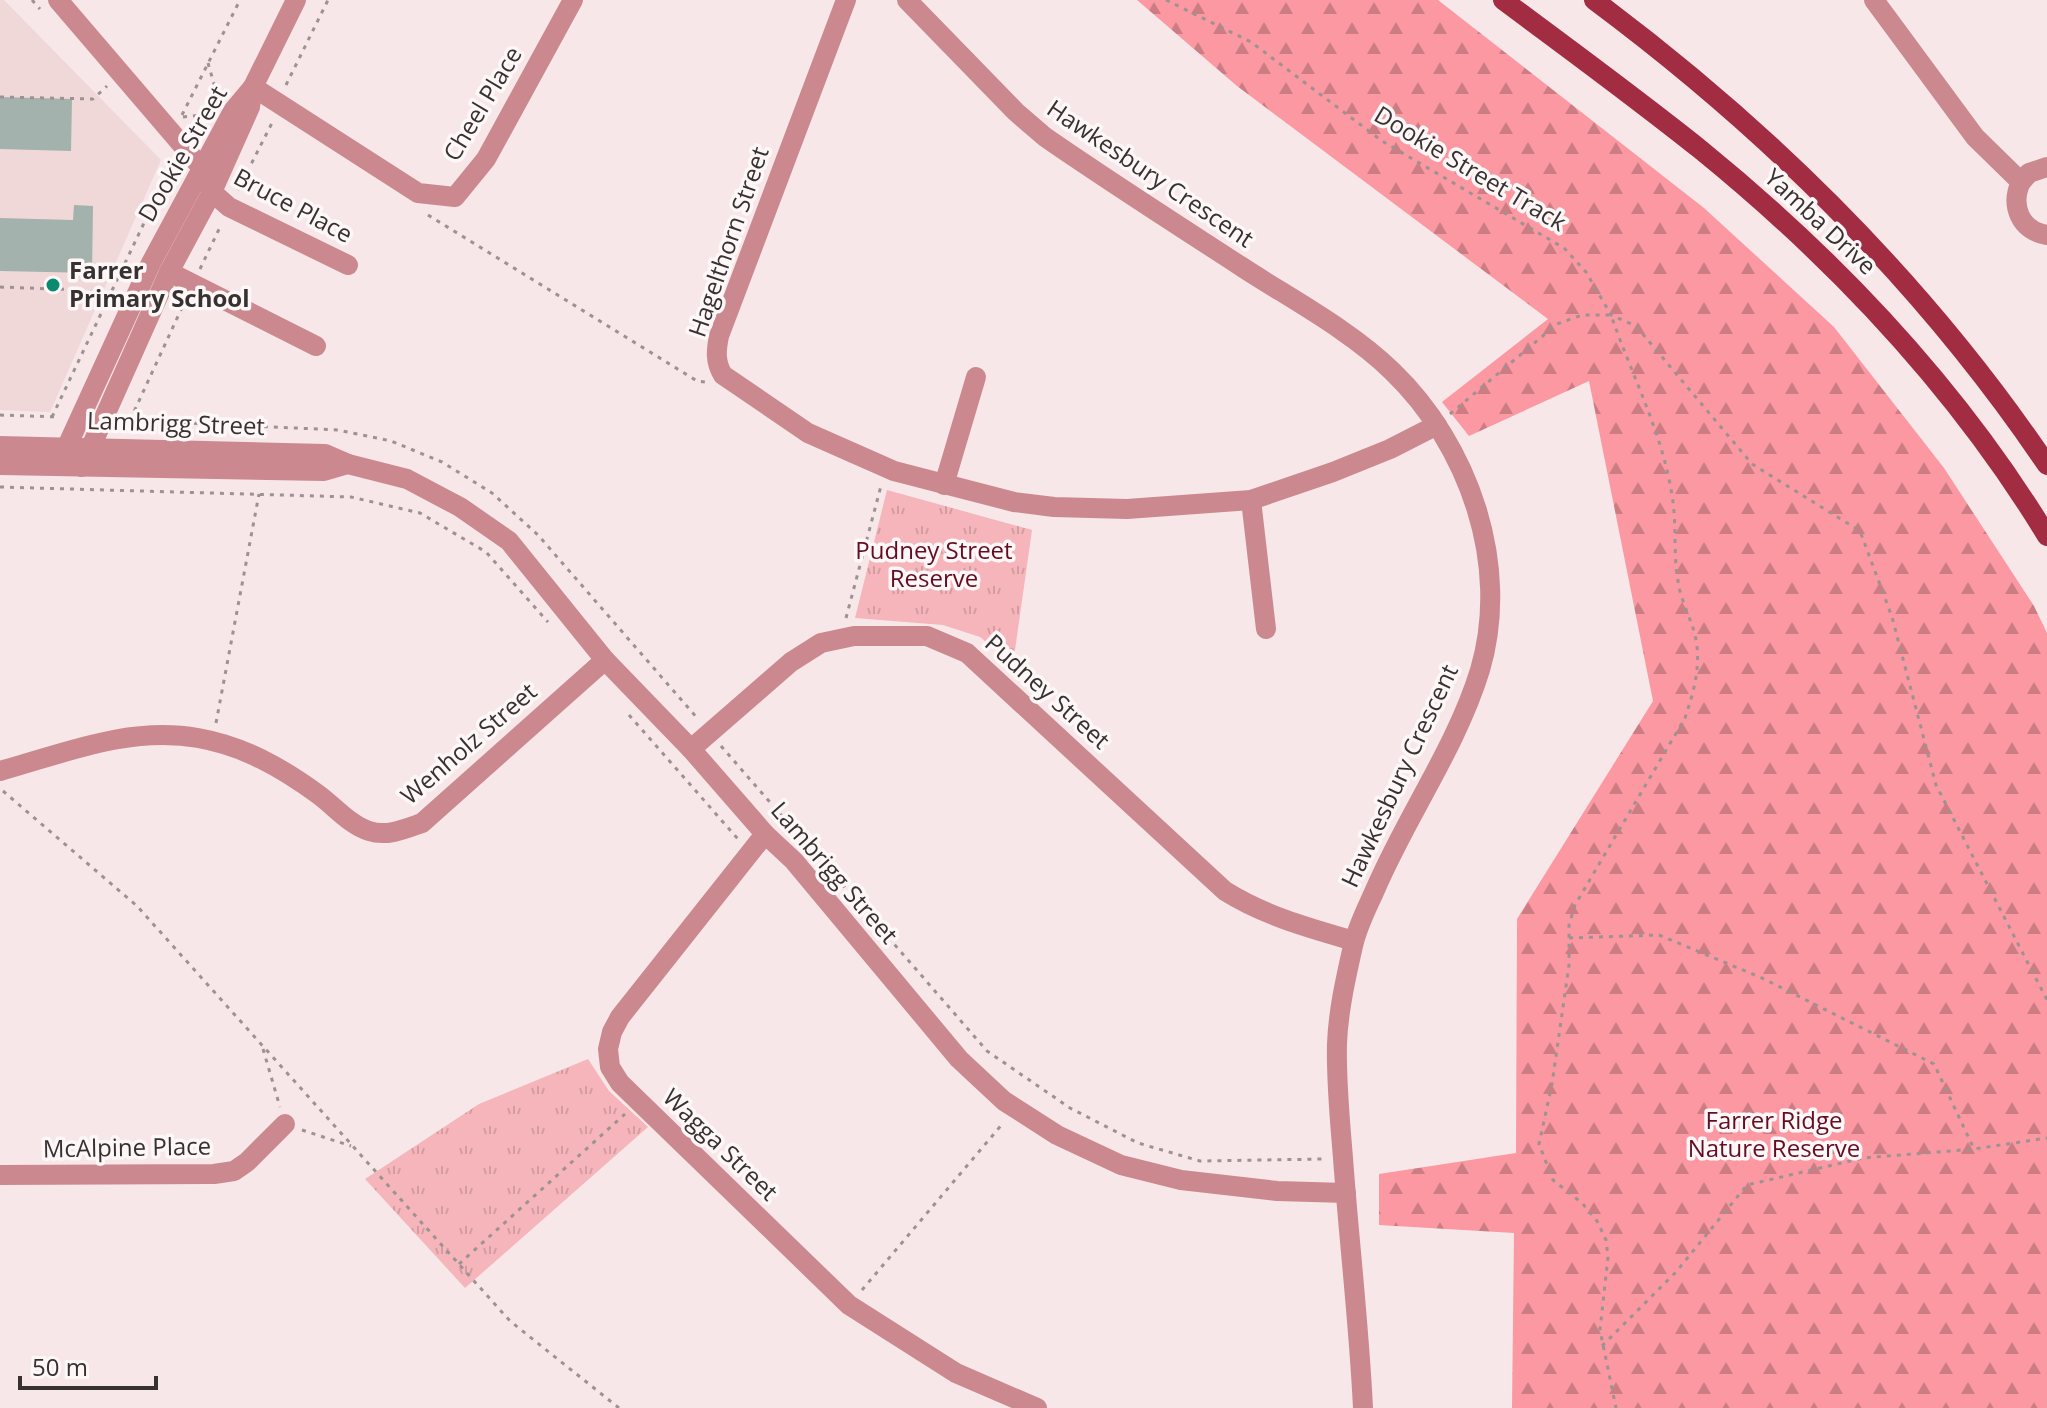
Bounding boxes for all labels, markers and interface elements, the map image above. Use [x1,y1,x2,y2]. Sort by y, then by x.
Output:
street label: Cheel Place [435,40,529,167]
street label: Dookie Street [129,79,234,227]
street label: Hawkesbury Crescent [1041,91,1261,254]
street label: Dookie Street Track [1369,97,1573,238]
street label: Hagelthorn Street [680,142,776,341]
street label: Bruce Place [229,160,359,250]
street label: Yamba Drive [1758,160,1884,281]
place label: Farrer Primary School [69,253,250,314]
marker: Farrer Primary School [44,276,62,294]
street label: Lambrigg Street [87,403,266,442]
park label: Pudney Street Reserve [855,533,1013,594]
street label: Pudney Street [979,626,1118,756]
street label: Hawkesbury Crescent [1332,658,1465,892]
street label: Wenholz Street [393,675,543,811]
street label: Lambrigg Street [764,794,906,950]
street label: Wagga Street [656,1081,786,1207]
park label: Farrer Ridge Nature Reserve [1688,1103,1860,1164]
street label: McAlpine Place [43,1129,211,1164]
scale bar [20,1340,156,1390]
text: 50 m [32,1350,88,1383]

